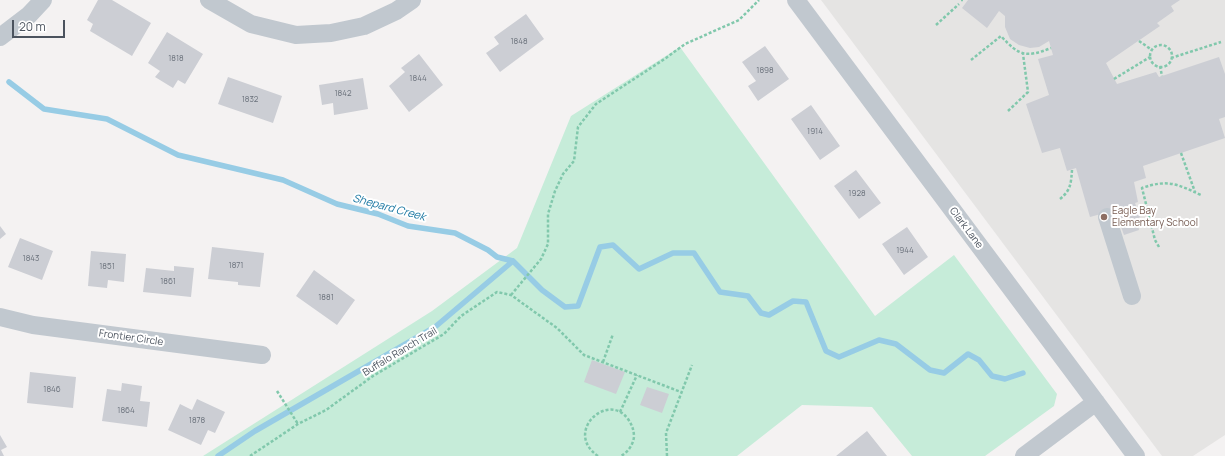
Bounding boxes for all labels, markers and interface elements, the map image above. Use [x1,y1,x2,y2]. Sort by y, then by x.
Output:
scale bar [14,12,67,38]
text: 20 m [19,18,46,35]
house number: 1848 [510,37,528,47]
house number: 1818 [168,54,184,64]
house number: 1898 [756,66,774,76]
house number: 1844 [409,74,427,84]
house number: 1842 [334,89,352,99]
house number: 1832 [242,95,258,105]
house number: 1914 [807,127,823,137]
house number: 1928 [848,189,866,199]
water label: Shepard Creek [351,192,427,224]
street label: Clark Lane [947,205,985,251]
place label: Eagle Bay Elementary School [1112,205,1198,228]
marker: Eagle Bay Elementary School [1099,212,1109,222]
house number: 1944 [896,246,914,256]
house number: 1843 [23,254,39,264]
house number: 1871 [229,261,243,271]
house number: 1851 [99,262,115,272]
house number: 1861 [160,277,176,287]
house number: 1881 [318,293,334,303]
street label: Buffalo Ranch Trail [361,325,439,379]
street label: Frontier Circle [98,328,164,348]
house number: 1846 [43,385,61,395]
house number: 1864 [117,406,135,416]
house number: 1878 [189,416,205,426]

